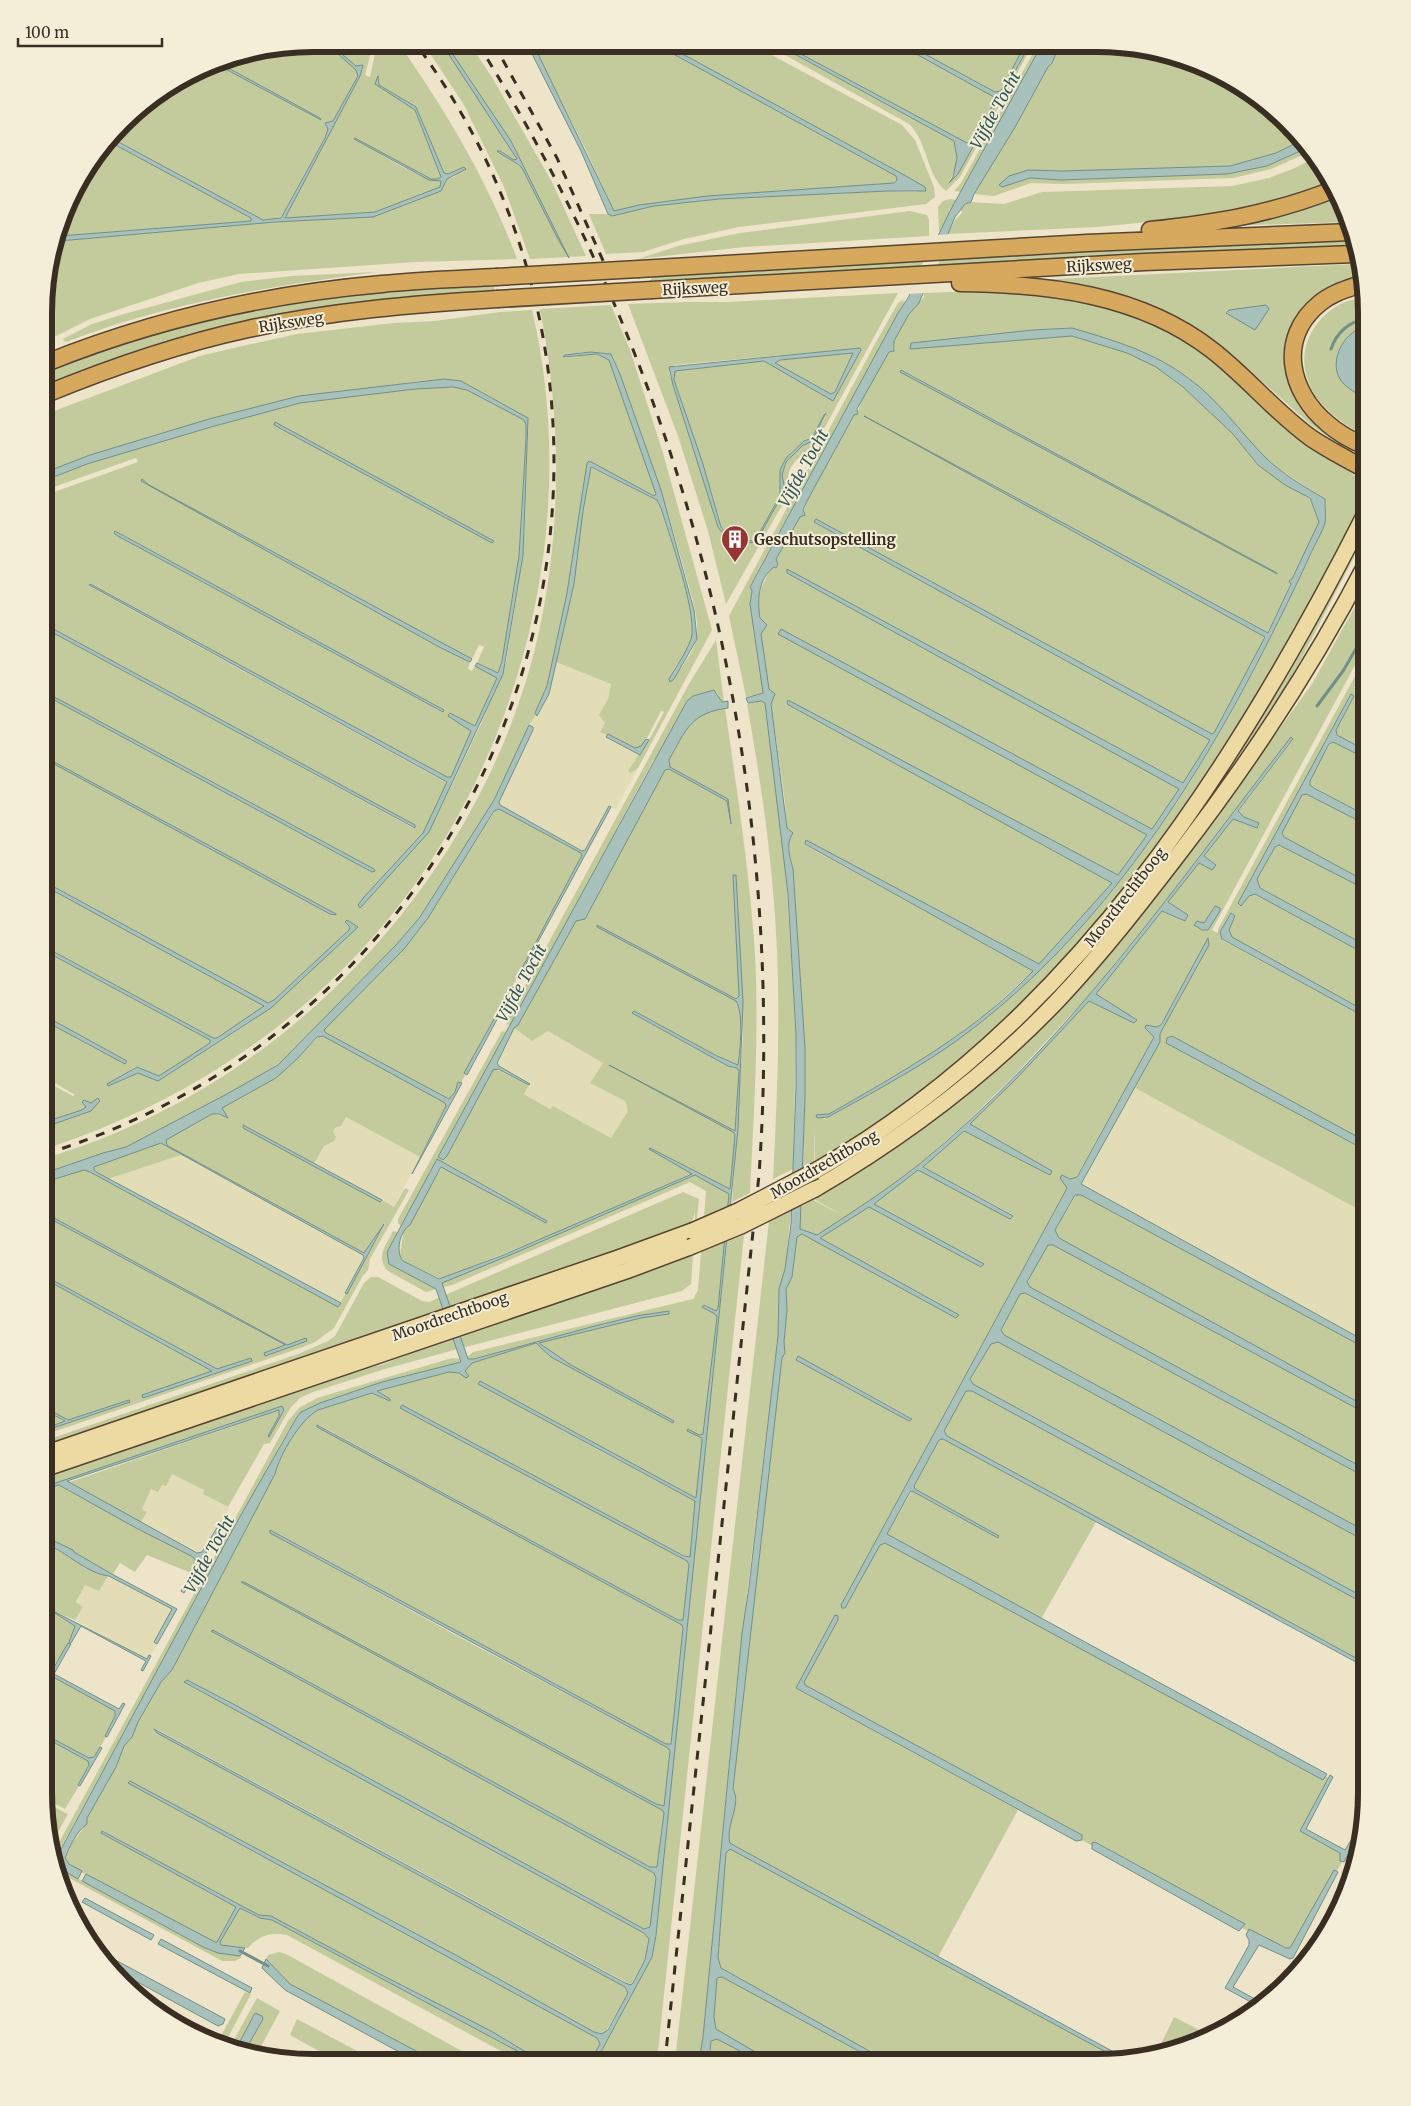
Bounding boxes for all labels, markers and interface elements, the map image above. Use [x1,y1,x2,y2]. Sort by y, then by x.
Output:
scale bar [18,15,161,47]
text: 100 m [25,23,69,42]
water label: Vijfde Tocht [965,67,1025,152]
street label: Rijksweg [1066,254,1132,276]
street label: Rijksweg [662,277,728,299]
street label: Rijksweg [257,307,325,337]
water label: Vijfde Tocht [773,425,833,510]
building icon: Geschutsopstelling [720,524,750,563]
place label: Geschutsopstelling [754,530,896,549]
street label: Moordrechtboog [1080,843,1170,951]
water label: Vijfde Tocht [491,940,551,1025]
street label: Moordrechtboog [767,1125,881,1203]
street label: Moordrechtboog [389,1287,511,1345]
water label: Vijfde Tocht [179,1511,239,1596]

